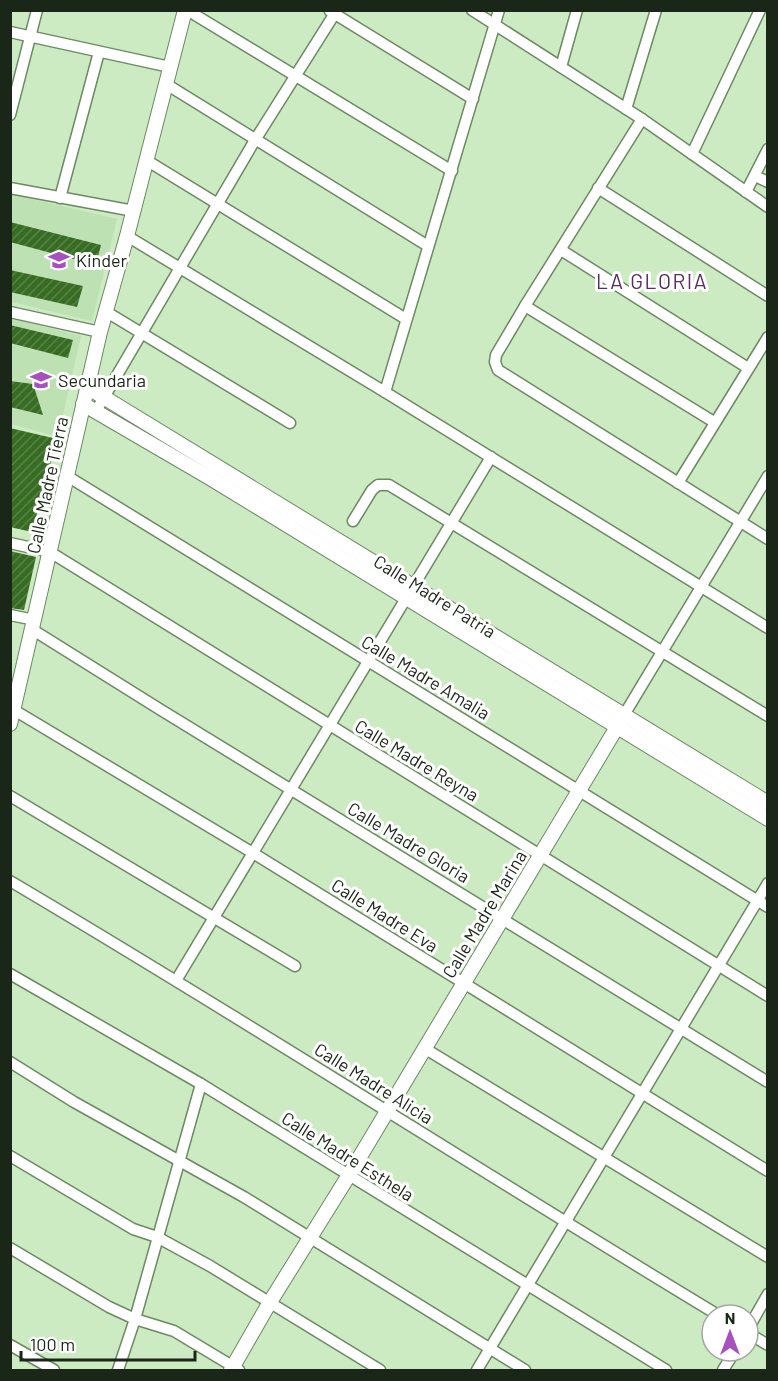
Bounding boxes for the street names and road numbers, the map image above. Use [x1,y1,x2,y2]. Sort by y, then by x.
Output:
street label: Calle Madre Tierra [22,415,72,555]
street label: Calle Madre Patria [370,550,500,642]
street label: Calle Madre Amalia [358,630,494,724]
street label: Calle Madre Reyna [351,714,483,806]
street label: Calle Madre Gloria [344,797,474,887]
street label: Calle Madre Marina [437,846,531,982]
street label: Calle Madre Eva [328,873,442,957]
street label: Calle Madre Alicia [311,1038,437,1128]
street label: Calle Madre Esthela [278,1106,418,1206]

